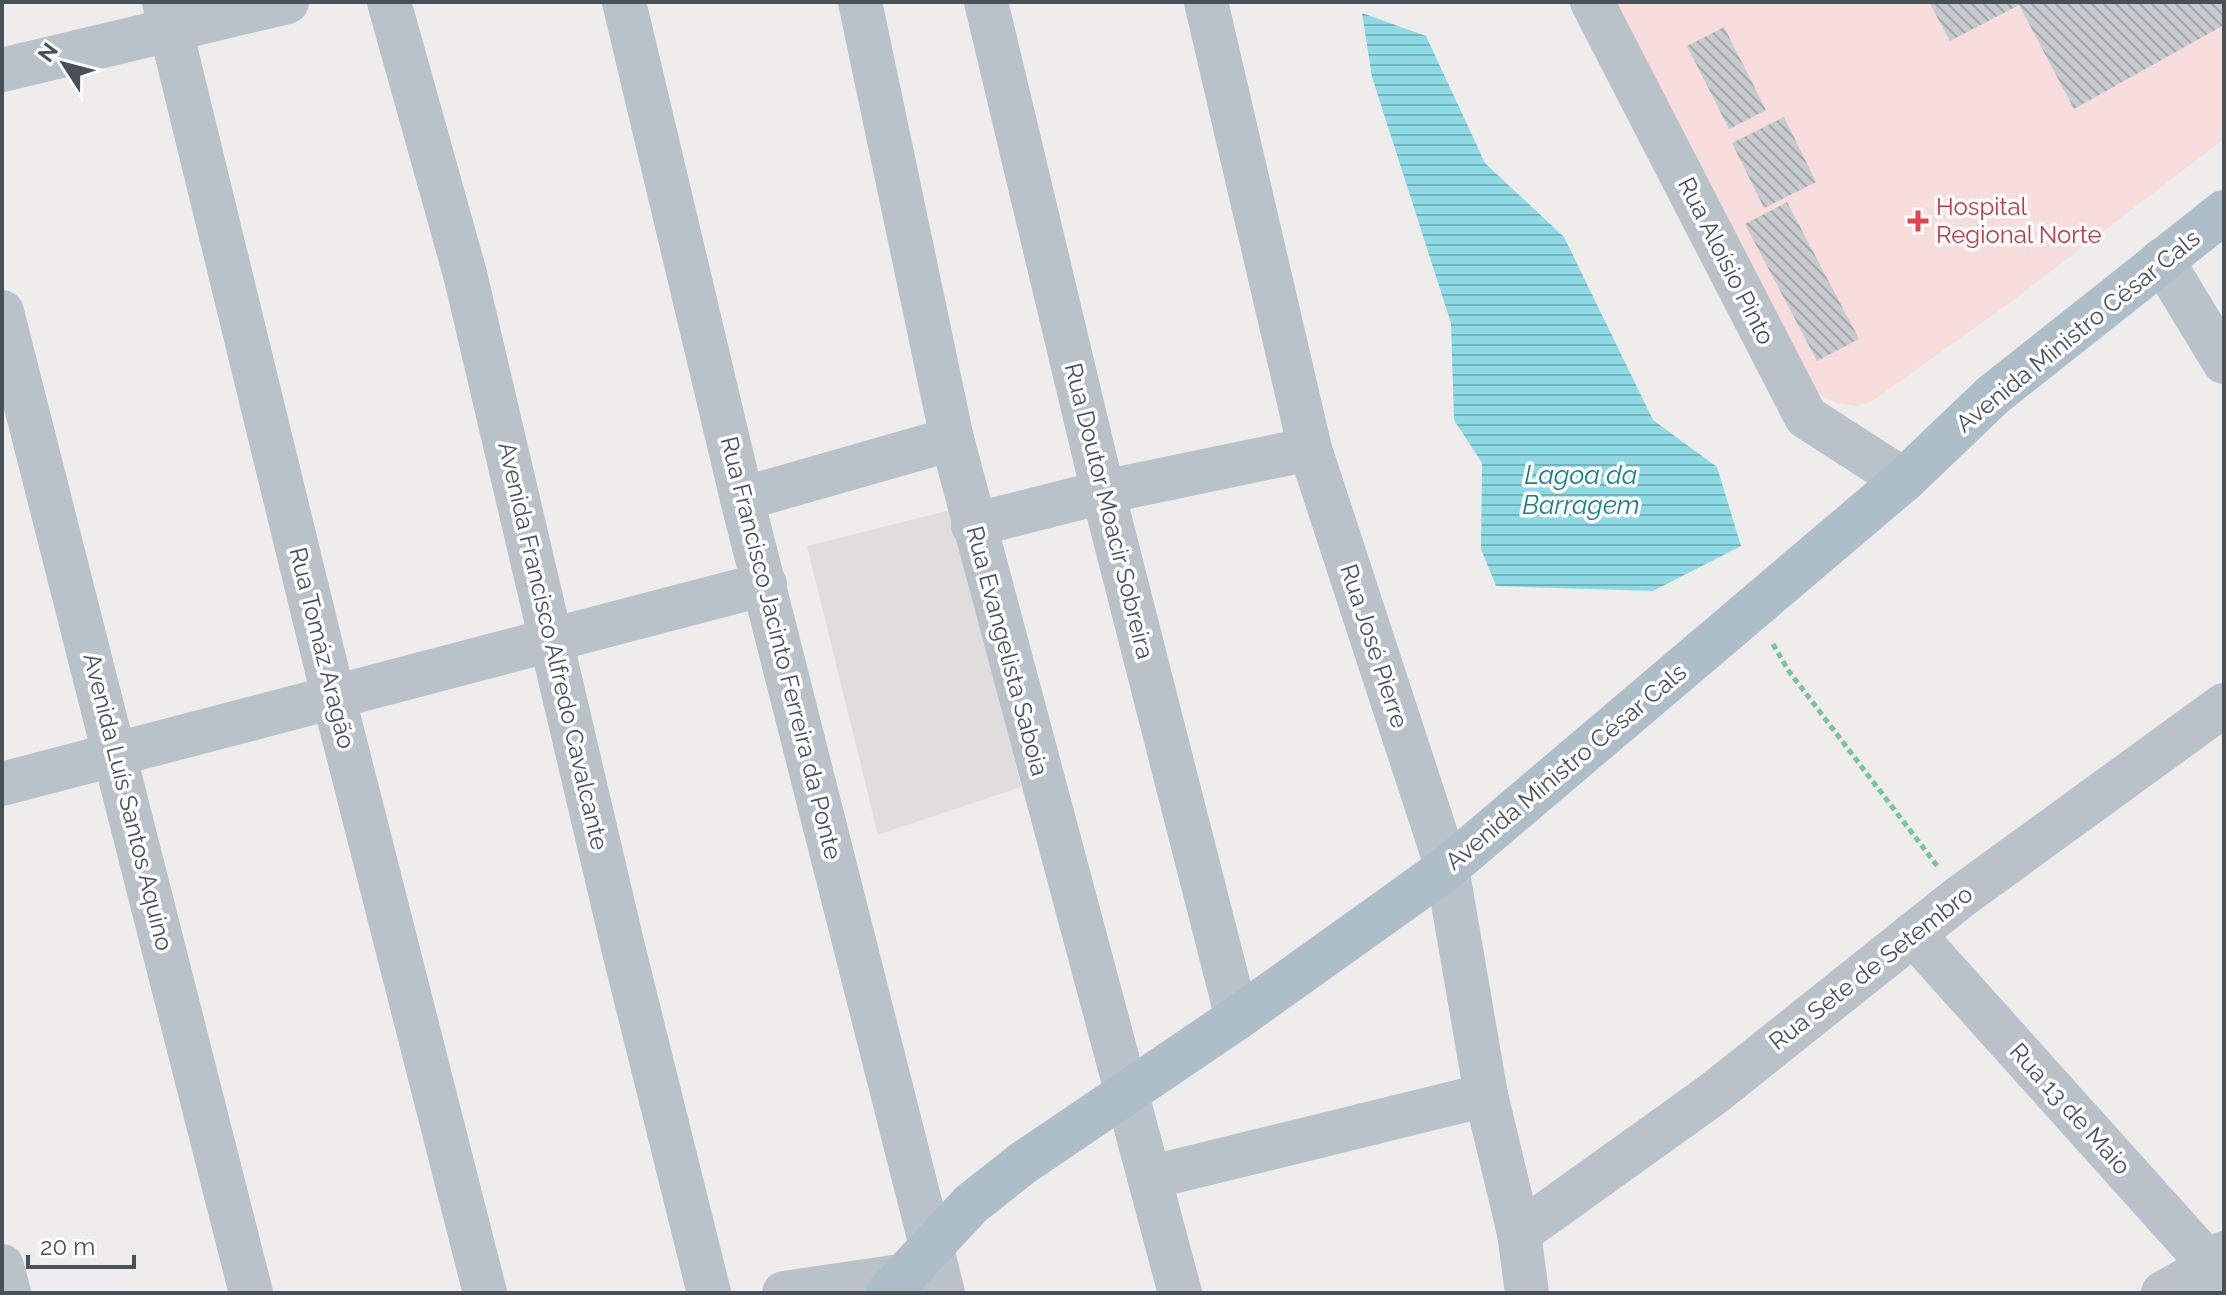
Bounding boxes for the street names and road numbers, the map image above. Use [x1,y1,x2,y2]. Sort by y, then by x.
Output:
street label: Rua Aloísio Pinto [1672,172,1781,349]
street label: Avenida Ministro César Cals [1950,223,2206,438]
street label: Rua Doutor Moacir Sobreira [1059,360,1160,662]
street label: Rua Francisco Jacinto Ferreira da Ponte [715,433,848,862]
street label: Avenida Francisco Alfredo Cavalcante [492,439,615,853]
street label: Rua Evangelista Saboia [960,523,1055,779]
street label: Rua Tomáz Aragão [283,544,362,752]
street label: Rua José Pierre [1334,560,1415,731]
street label: Avenida Luís Santos Aquino [77,650,179,954]
street label: Avenida Ministro César Cals [1439,657,1692,876]
street label: Rua Sete de Setembro [1763,879,1978,1056]
street label: Rua 13 de Maio [2004,1037,2137,1180]

